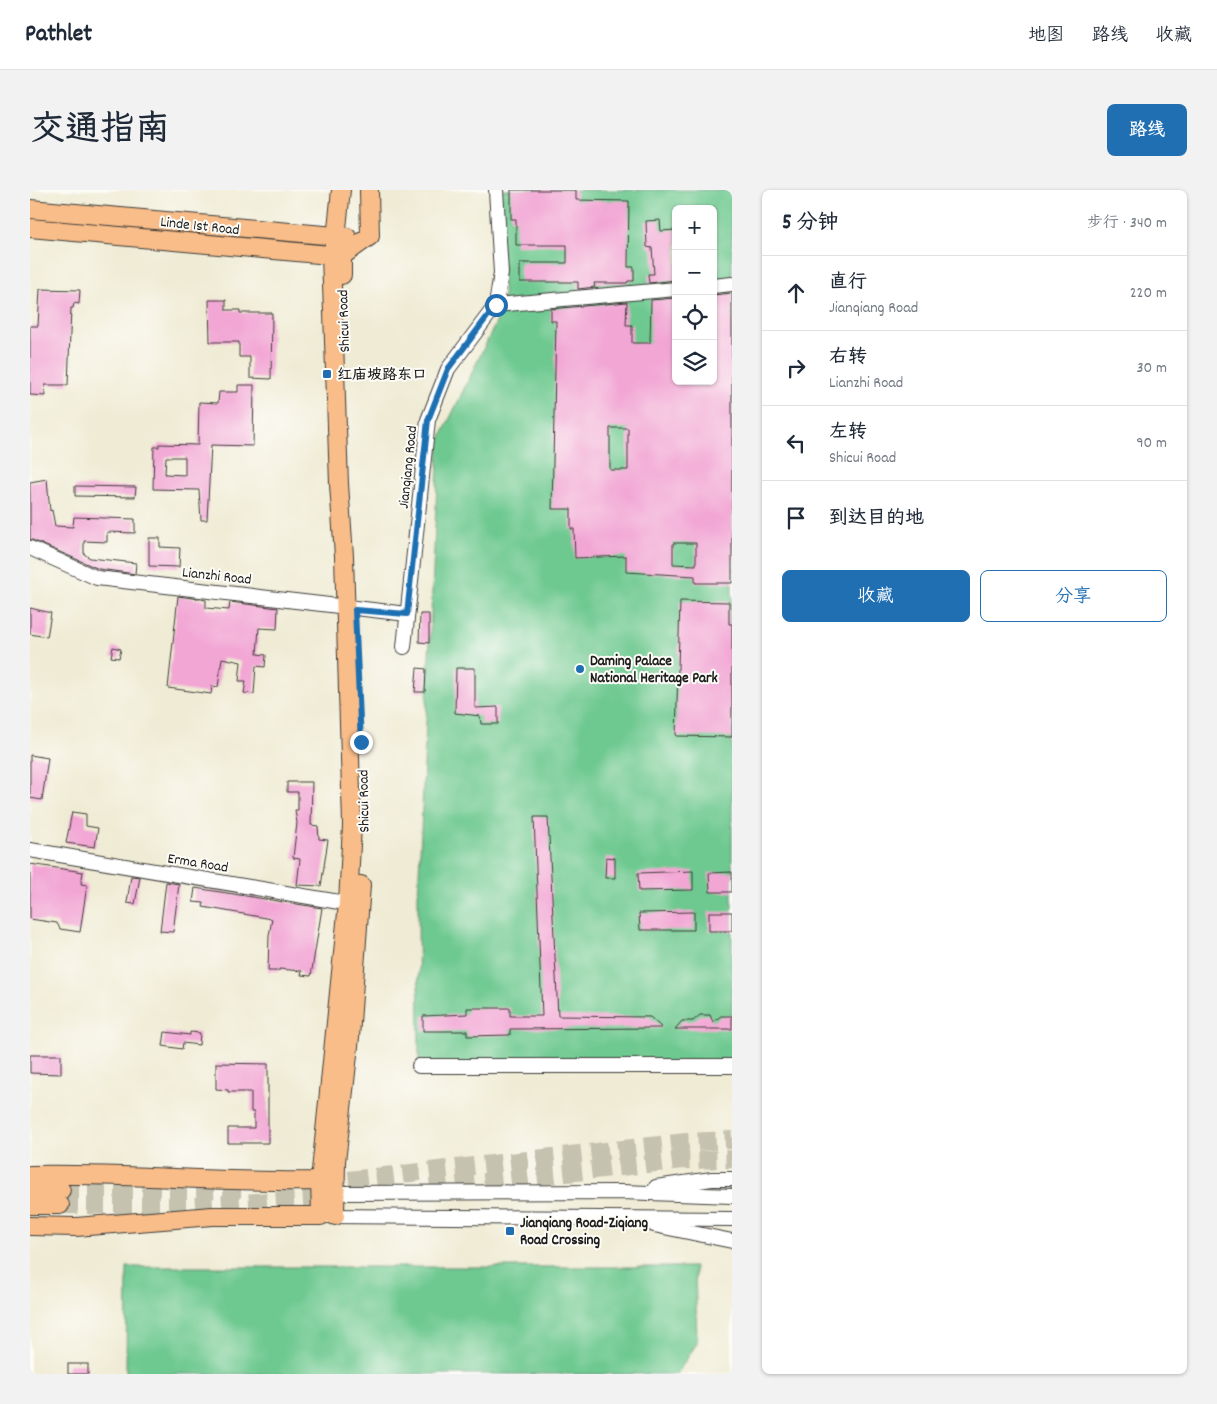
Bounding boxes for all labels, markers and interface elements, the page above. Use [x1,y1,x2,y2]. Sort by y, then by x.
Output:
text: Pathlet [25,18,92,52]
text: 地图 [1028,24,1064,49]
text: 路线 [1092,24,1128,49]
text: 收藏 [1156,24,1192,49]
button: 路线 [1107,104,1187,156]
text: 交通指南 [30,107,170,157]
map controls [672,205,717,385]
button: + [672,205,717,250]
text: 5 分钟 [782,209,839,239]
street label: Linde 1st Road [159,212,240,242]
text: 步行 · 340 m [1087,212,1167,235]
button: − [672,250,717,295]
text: 直行 [829,270,867,297]
icon: ahead [782,279,810,307]
text: 220 m [1130,282,1167,305]
street label: Shicui Road [333,289,357,353]
route start [485,294,508,317]
button: locate [672,295,717,340]
text: Jianqiang Road [829,297,918,320]
button: layers [672,340,717,385]
text: 右转 [829,345,867,372]
icon: right [782,354,810,382]
text: 30 m [1137,357,1167,380]
place label: 红庙坡路东口 [337,365,427,387]
marker: 红庙坡路东口 [321,368,333,380]
text: Lianzhi Road [829,372,903,395]
text: 左转 [829,420,867,447]
street label: Jianqiang Road [394,424,424,510]
icon: left [782,429,810,457]
text: 90 m [1136,432,1167,455]
text: Shicui Road [829,447,896,470]
icon: arrive [782,504,810,532]
text: 到达目的地 [829,506,924,533]
street label: Lianzhi Road [181,562,253,592]
button: 收藏 [782,570,970,622]
button: 分享 [980,570,1167,622]
place label: Daming Palace National Heritage Park [590,651,718,690]
marker: Daming Palace National Heritage Park [574,663,586,675]
route end [350,731,373,754]
street label: Shicui Road [353,769,377,833]
street label: Erma Road [166,848,230,880]
place label: Jianqiang Road-Ziqiang Road Crossing [520,1213,648,1252]
marker: Jianqiang Road-Ziqiang Road Crossing [504,1225,516,1237]

